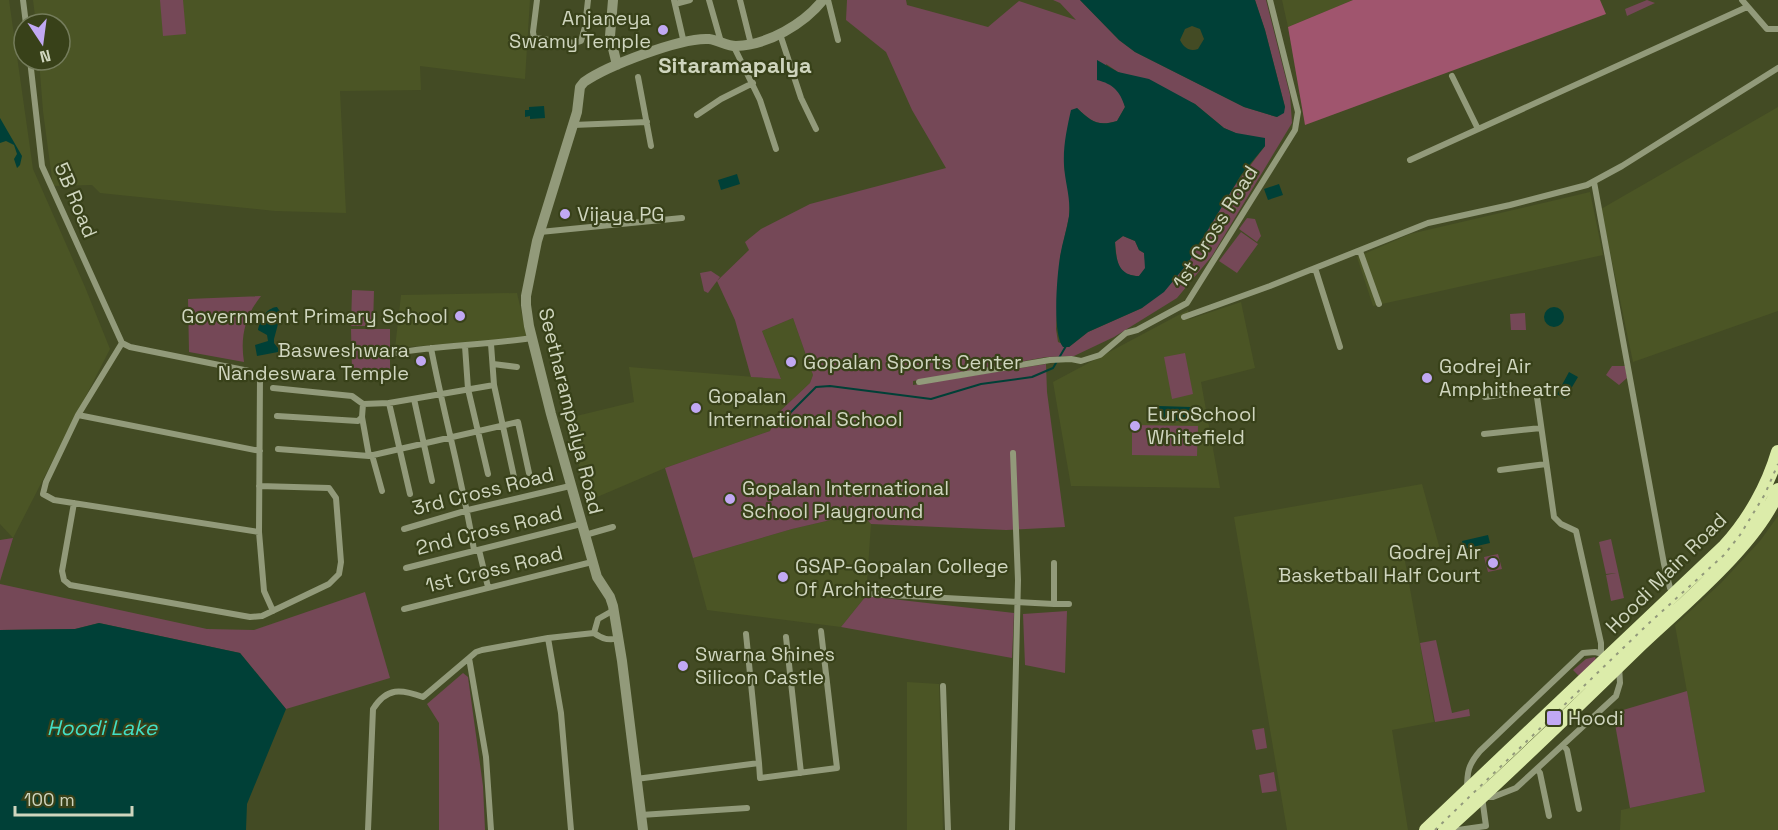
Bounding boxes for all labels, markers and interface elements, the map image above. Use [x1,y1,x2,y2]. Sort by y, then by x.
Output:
place label: Anjaneya Swamy Temple [509,5,651,54]
north arrow [12,12,72,72]
marker: Anjaneya Swamy Temple [656,23,670,37]
text: N [38,45,53,68]
district label: Sitaramapalya [658,51,812,79]
street label: 5B Road [49,158,103,242]
street label: 1st Cross Road [1167,160,1263,294]
place label: Vijaya PG [577,201,665,227]
marker: Vijaya PG [558,207,572,221]
place label: Government Primary School [181,303,448,329]
street label: Seetharampalya Road [533,305,609,517]
marker: Government Primary School [453,309,467,323]
place label: Basweshwara Nandeswara Temple [218,337,409,386]
place label: Gopalan Sports Center [803,349,1022,375]
place label: Godrej Air Amphitheatre [1439,353,1571,402]
marker: Basweshwara Nandeswara Temple [414,354,428,368]
marker: Gopalan Sports Center [784,355,798,369]
marker: Godrej Air Amphitheatre [1420,371,1434,385]
place label: Gopalan International School [708,383,903,432]
marker: Gopalan International School [689,401,703,415]
place label: EuroSchool Whitefield [1147,401,1256,450]
marker: EuroSchool Whitefield [1128,419,1142,433]
street label: 3rd Cross Road [410,461,556,521]
place label: Gopalan International School Playground [742,475,949,524]
marker: Gopalan International School Playground [723,492,737,506]
street label: 2nd Cross Road [413,499,565,561]
street label: Hoodi Main Road [1600,507,1732,639]
street label: 1st Cross Road [423,539,565,599]
place label: Godrej Air Basketball Half Court [1278,539,1481,588]
place label: GSAP-Gopalan College Of Architecture [795,553,1009,602]
marker: Godrej Air Basketball Half Court [1486,556,1500,570]
marker: GSAP-Gopalan College Of Architecture [776,570,790,584]
place label: Swarna Shines Silicon Castle [695,641,835,690]
marker: Swarna Shines Silicon Castle [676,659,690,673]
place label: Hoodi [1568,705,1624,731]
marker: Hoodi [1545,709,1563,727]
water label: Hoodi Lake [47,714,159,741]
scale bar [15,779,132,817]
text: 100 m [24,788,75,811]

